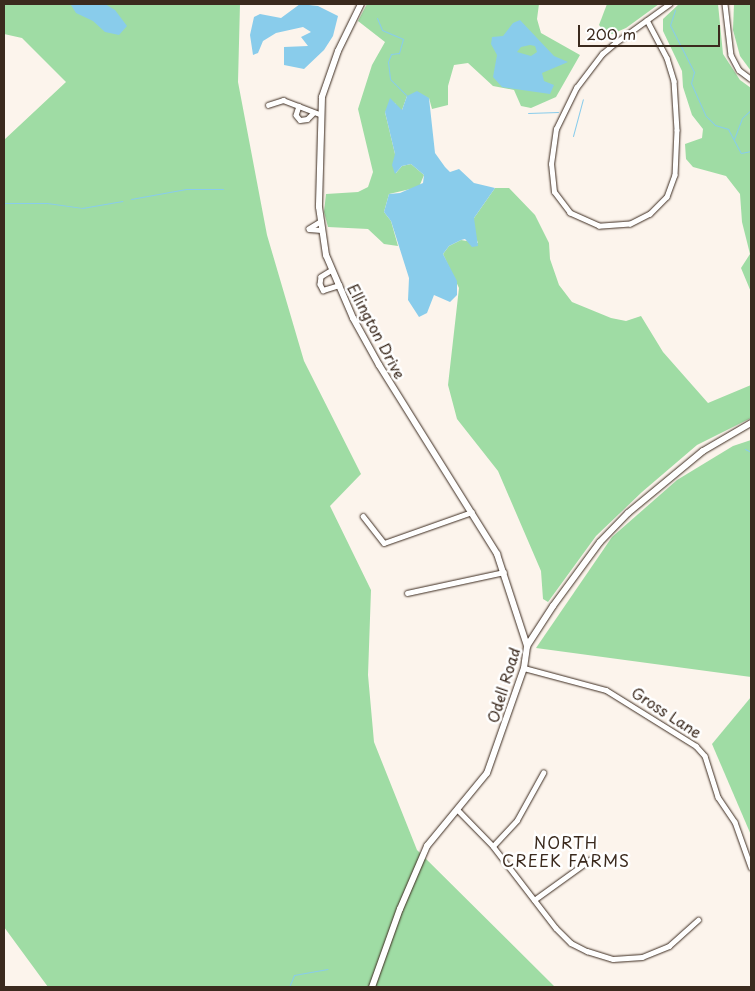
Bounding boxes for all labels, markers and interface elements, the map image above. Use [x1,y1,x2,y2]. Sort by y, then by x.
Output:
scale bar [580,15,722,47]
text: 200 m [586,22,636,45]
street label: Ellington Drive [344,280,410,382]
street label: Odell Road [483,645,523,725]
street label: Gross Lane [628,683,706,741]
district label: NORTH CREEK FARMS [501,832,631,870]

